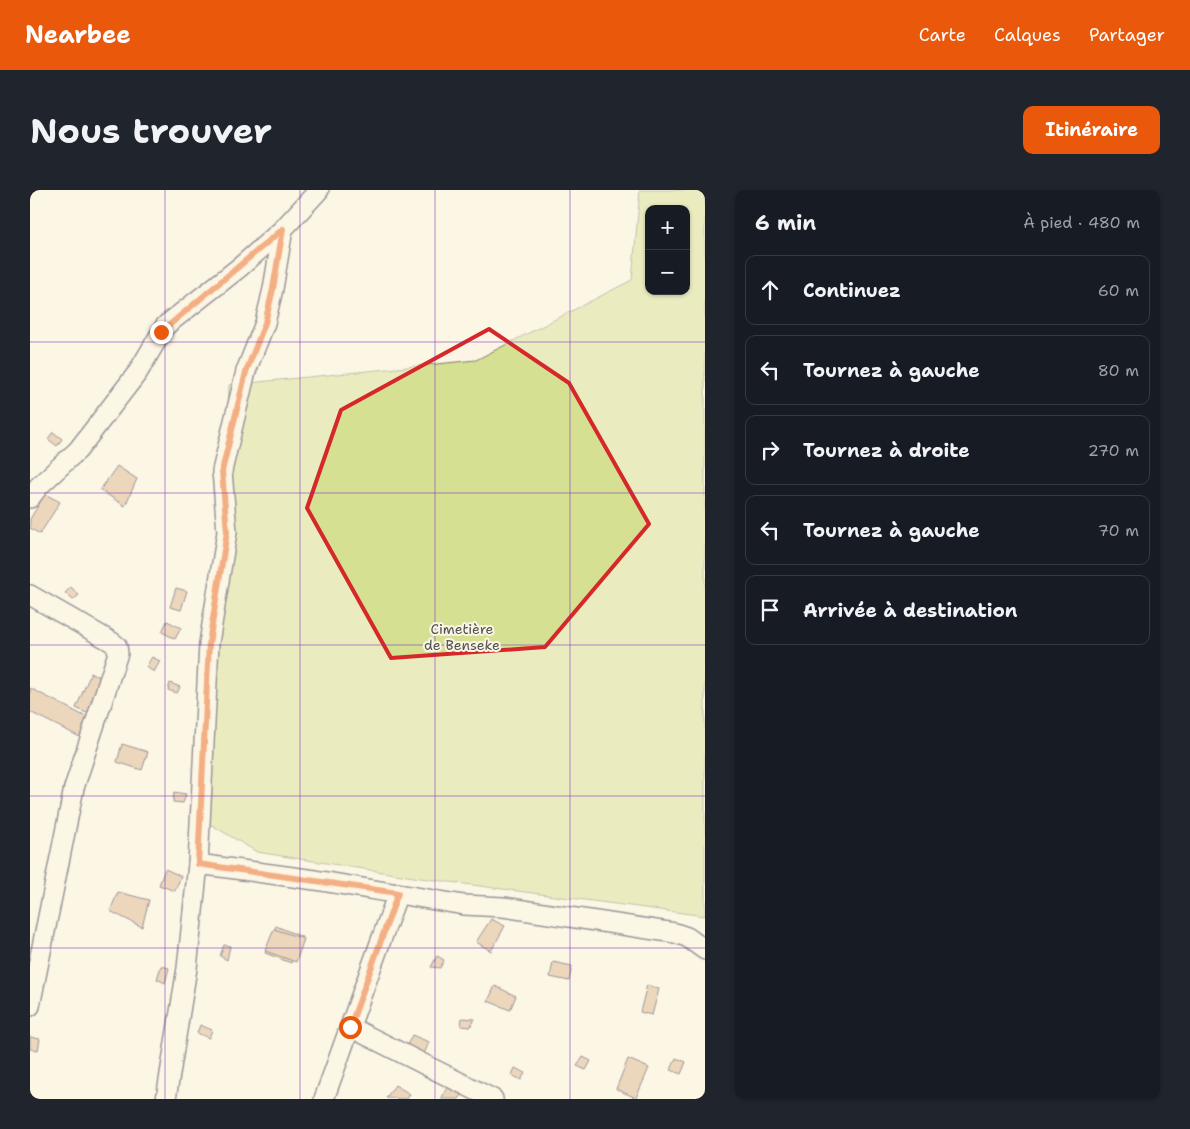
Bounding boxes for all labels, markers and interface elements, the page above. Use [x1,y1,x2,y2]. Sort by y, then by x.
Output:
text: Nearbee [25,19,131,51]
text: Carte [919,23,966,47]
text: Calques [994,23,1061,47]
text: Partager [1089,23,1165,47]
button: Itinéraire [1023,106,1160,154]
text: Nous trouver [30,107,272,154]
map controls [645,205,690,295]
button: + [645,205,690,250]
text: 6 min [755,209,816,237]
text: À pied · 480 m [1023,212,1140,233]
button: − [645,250,690,295]
icon: ahead [756,276,784,304]
text: Continuez [803,278,901,303]
text: 60 m [1098,280,1139,301]
route end [150,321,173,344]
icon: left [756,356,784,384]
text: Tournez à gauche [803,358,980,383]
text: 80 m [1098,360,1139,381]
icon: right [756,436,784,464]
text: Tournez à droite [803,438,970,463]
text: 270 m [1088,440,1139,461]
icon: left [756,516,784,544]
text: Tournez à gauche [803,518,980,543]
text: 70 m [1098,520,1139,541]
icon: arrive [756,596,784,624]
text: Arrivée à destination [803,598,1017,623]
park label: Cimetière de Benseke [424,620,500,654]
route start [339,1016,362,1039]

